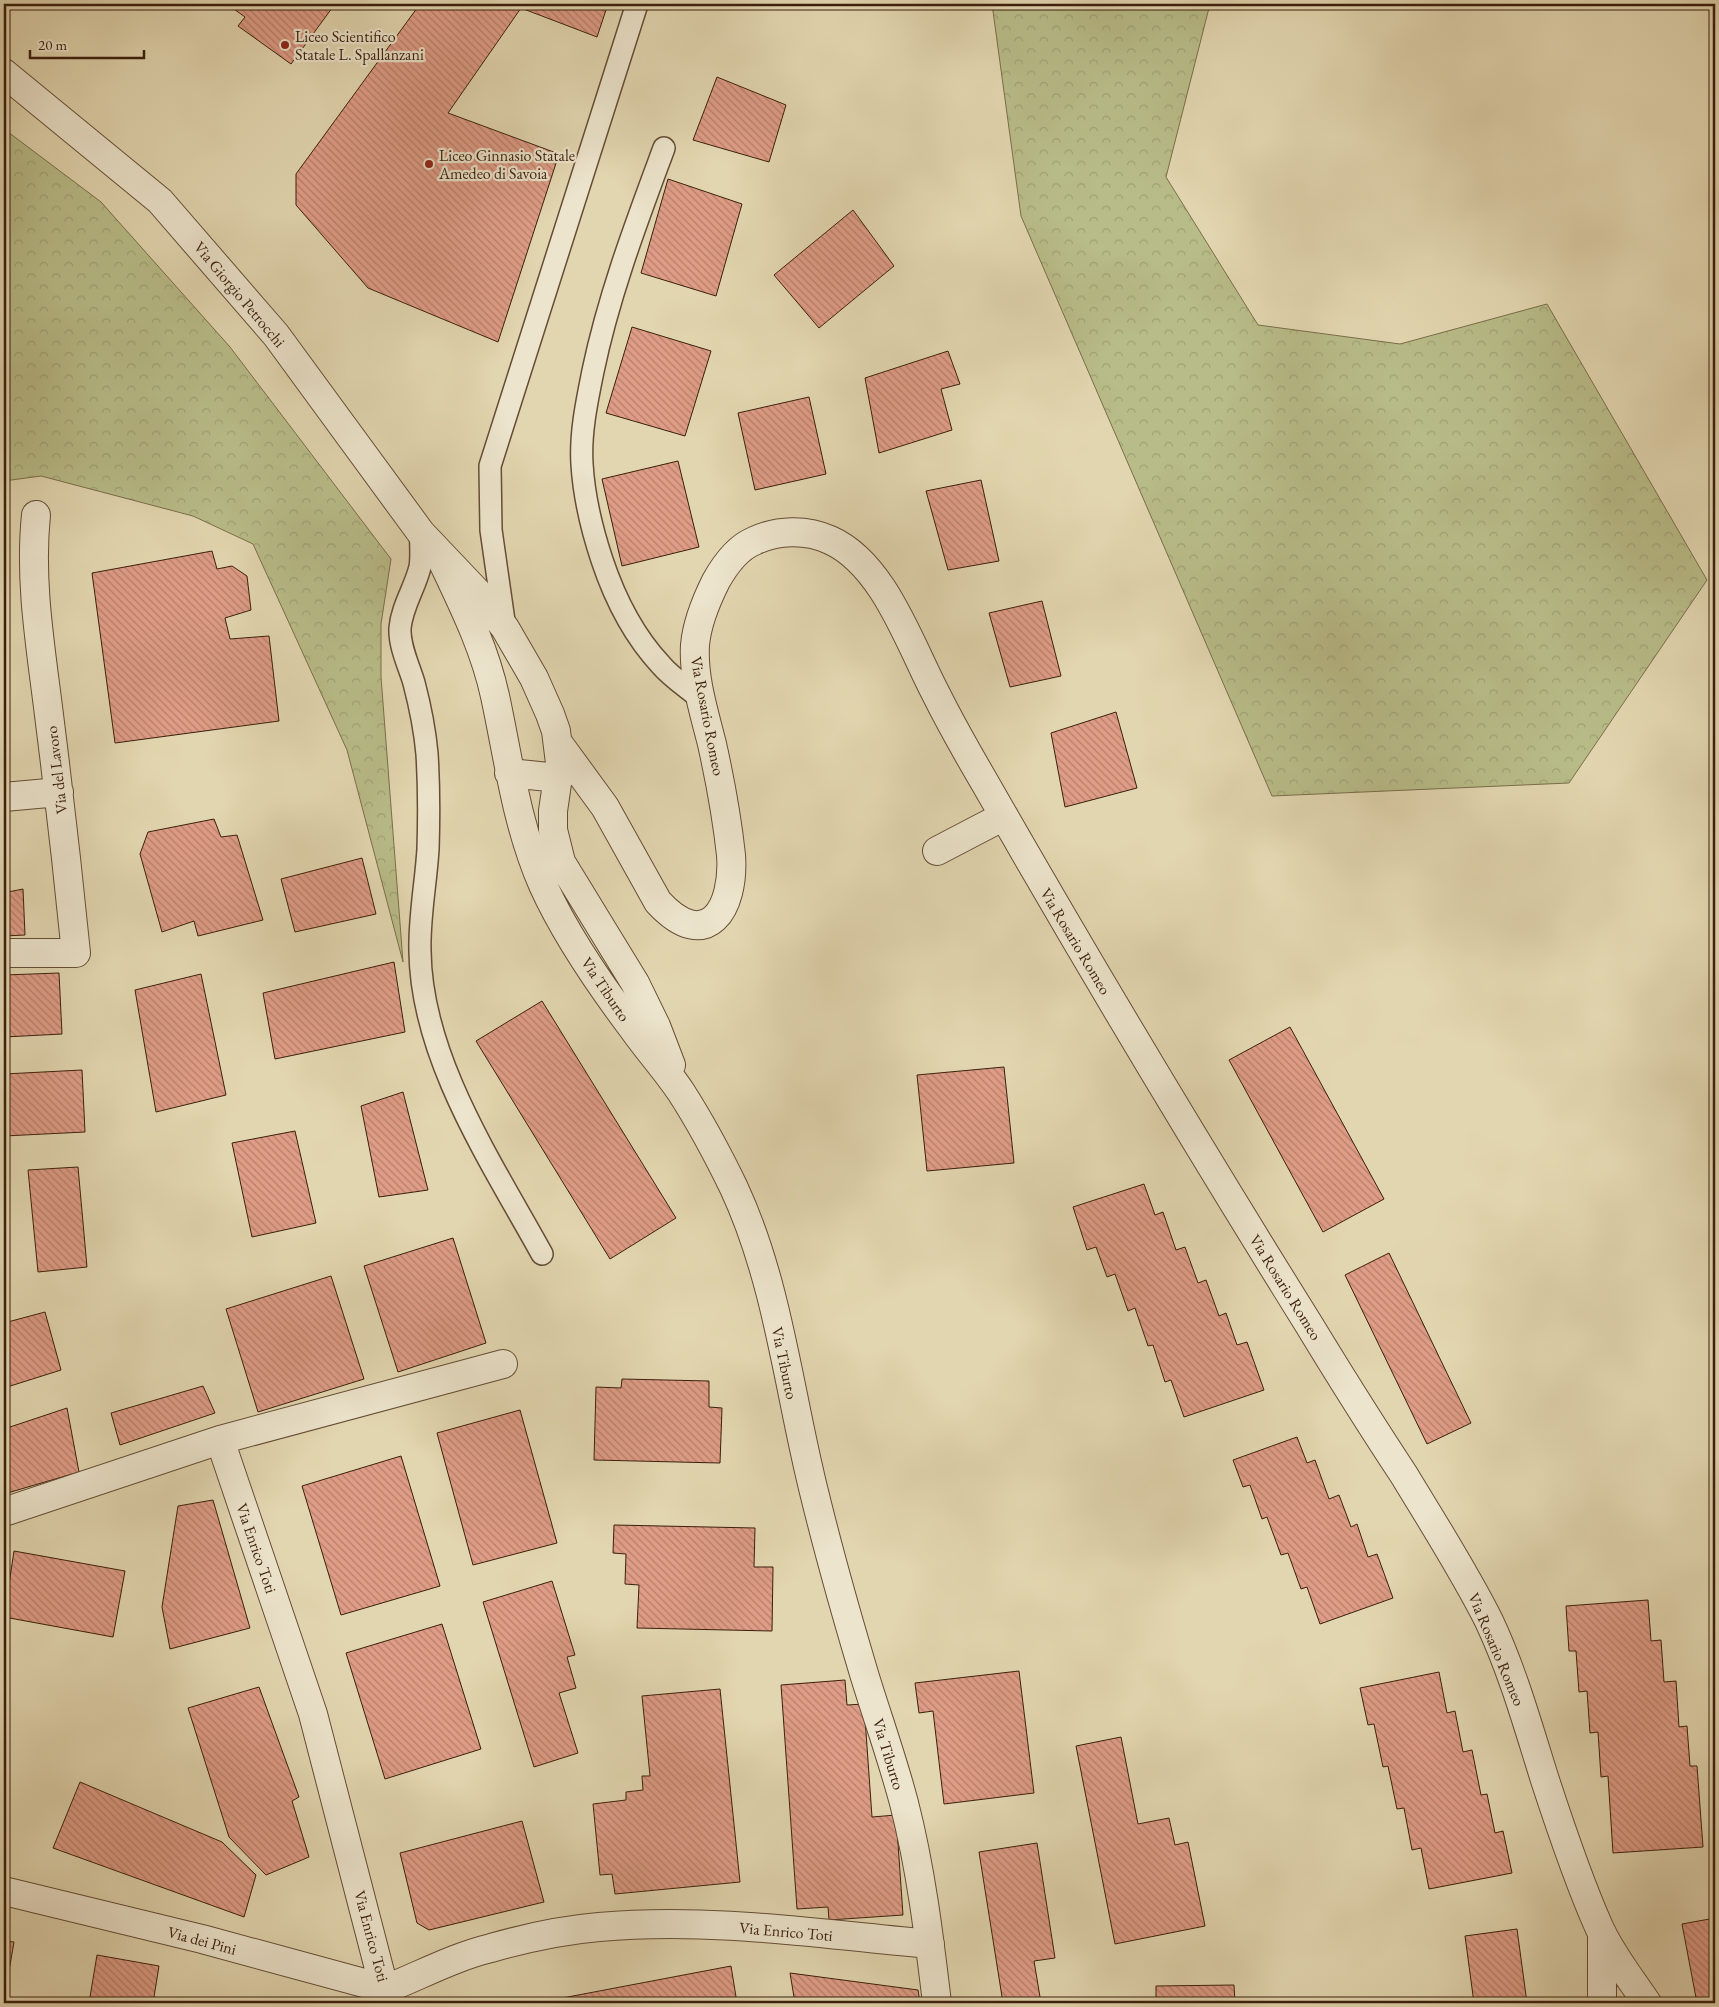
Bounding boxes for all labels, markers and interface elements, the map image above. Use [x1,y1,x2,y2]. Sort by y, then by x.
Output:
place label: Liceo Scientifico Statale L. Spallanzani [295,26,424,65]
scale bar [30,28,144,60]
text: 20 m [38,35,67,54]
marker: Liceo Scientifico Statale L. Spallanzani [279,39,291,51]
place label: Liceo Ginnasio Statale Amedeo di Savoia [438,145,575,184]
marker: Liceo Ginnasio Statale Amedeo di Savoia [423,158,435,170]
street label: Via Giorgio Petrocchi [189,237,290,352]
street label: Via Rosario Romeo [686,655,729,778]
street label: Via del Lavoro [41,725,72,815]
street label: Via Rosario Romeo [1035,884,1116,999]
street label: Via Tiburto [576,953,635,1026]
street label: Via Rosario Romeo [1245,1230,1327,1344]
street label: Via Tiburto [767,1325,802,1401]
street label: Via Enrico Toti [231,1500,282,1596]
street label: Via Rosario Romeo [1463,1589,1530,1709]
street label: Via Tiburto [868,1716,909,1792]
street label: Via Enrico Toti [349,1888,394,1984]
street label: Via Enrico Toti [738,1917,834,1946]
street label: Via dei Pini [165,1921,239,1960]

